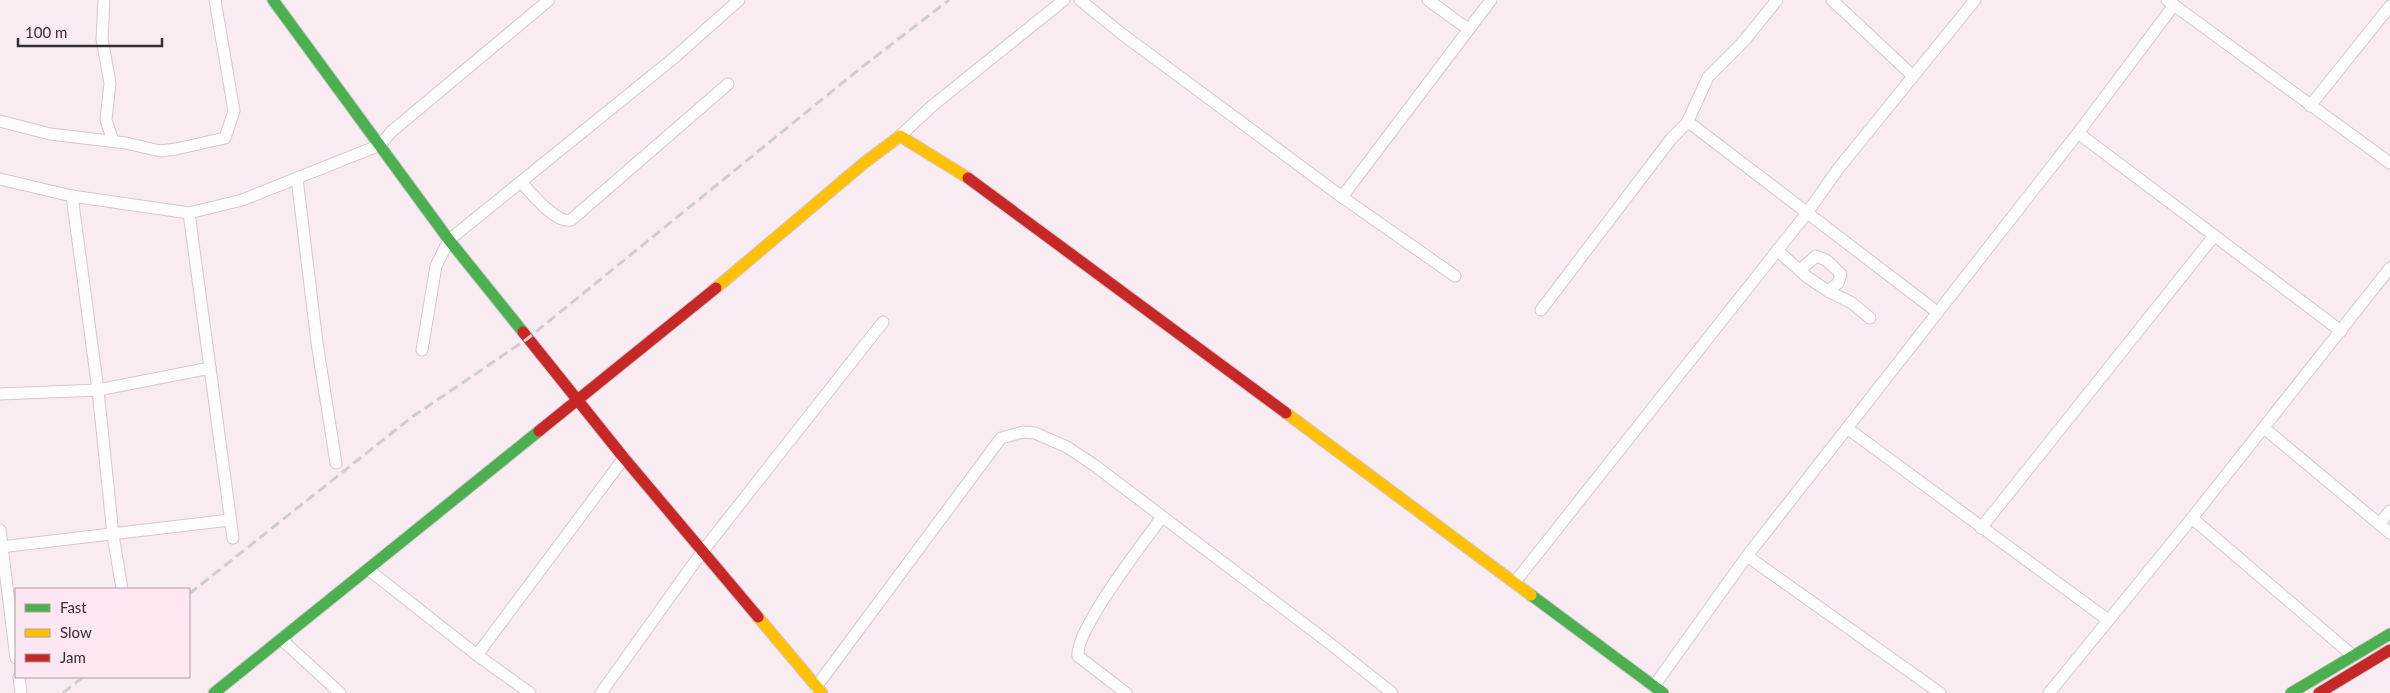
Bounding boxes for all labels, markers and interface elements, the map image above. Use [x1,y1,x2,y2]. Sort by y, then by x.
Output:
scale bar [18,15,161,47]
text: 100 m [25,23,67,41]
legend [15,588,190,678]
text: Fast [60,598,87,616]
text: Slow [60,623,92,641]
text: Jam [60,648,86,666]

